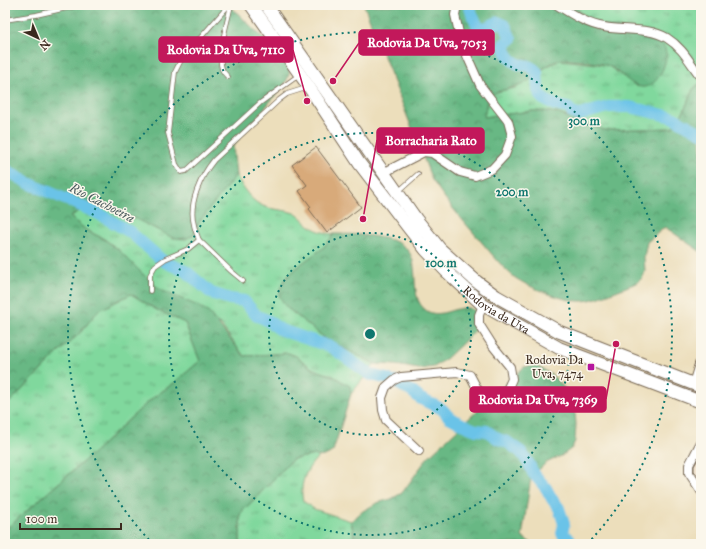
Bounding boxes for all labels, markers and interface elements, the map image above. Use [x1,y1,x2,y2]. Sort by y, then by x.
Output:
north arrow [18,18,58,58]
callout: Rodovia Da Uva, 7053 [359,30,494,55]
text: Rodovia Da Uva, 7053 [367,35,487,51]
text: N [36,37,52,53]
callout: Rodovia Da Uva, 7110 [159,37,293,62]
text: Rodovia Da Uva, 7110 [167,42,286,58]
text: 300 m [568,114,601,129]
callout: Borracharia Rato [377,128,484,153]
text: Borracharia Rato [385,133,477,149]
water label: Rio Cachoeira [66,179,137,226]
text: 200 m [496,185,529,199]
text: 100 m [425,256,458,270]
street label: Rodovia da Uva [460,283,533,337]
centre of rings [363,327,377,341]
place label: Rodovia Da Uva, 7474 [525,353,584,381]
marker: Rodovia Da Uva, 7474 [586,362,596,372]
callout: Rodovia Da Uva, 7369 [470,387,606,412]
text: Rodovia Da Uva, 7369 [478,392,598,408]
scale bar [20,505,121,531]
text: 100 m [26,512,57,526]

